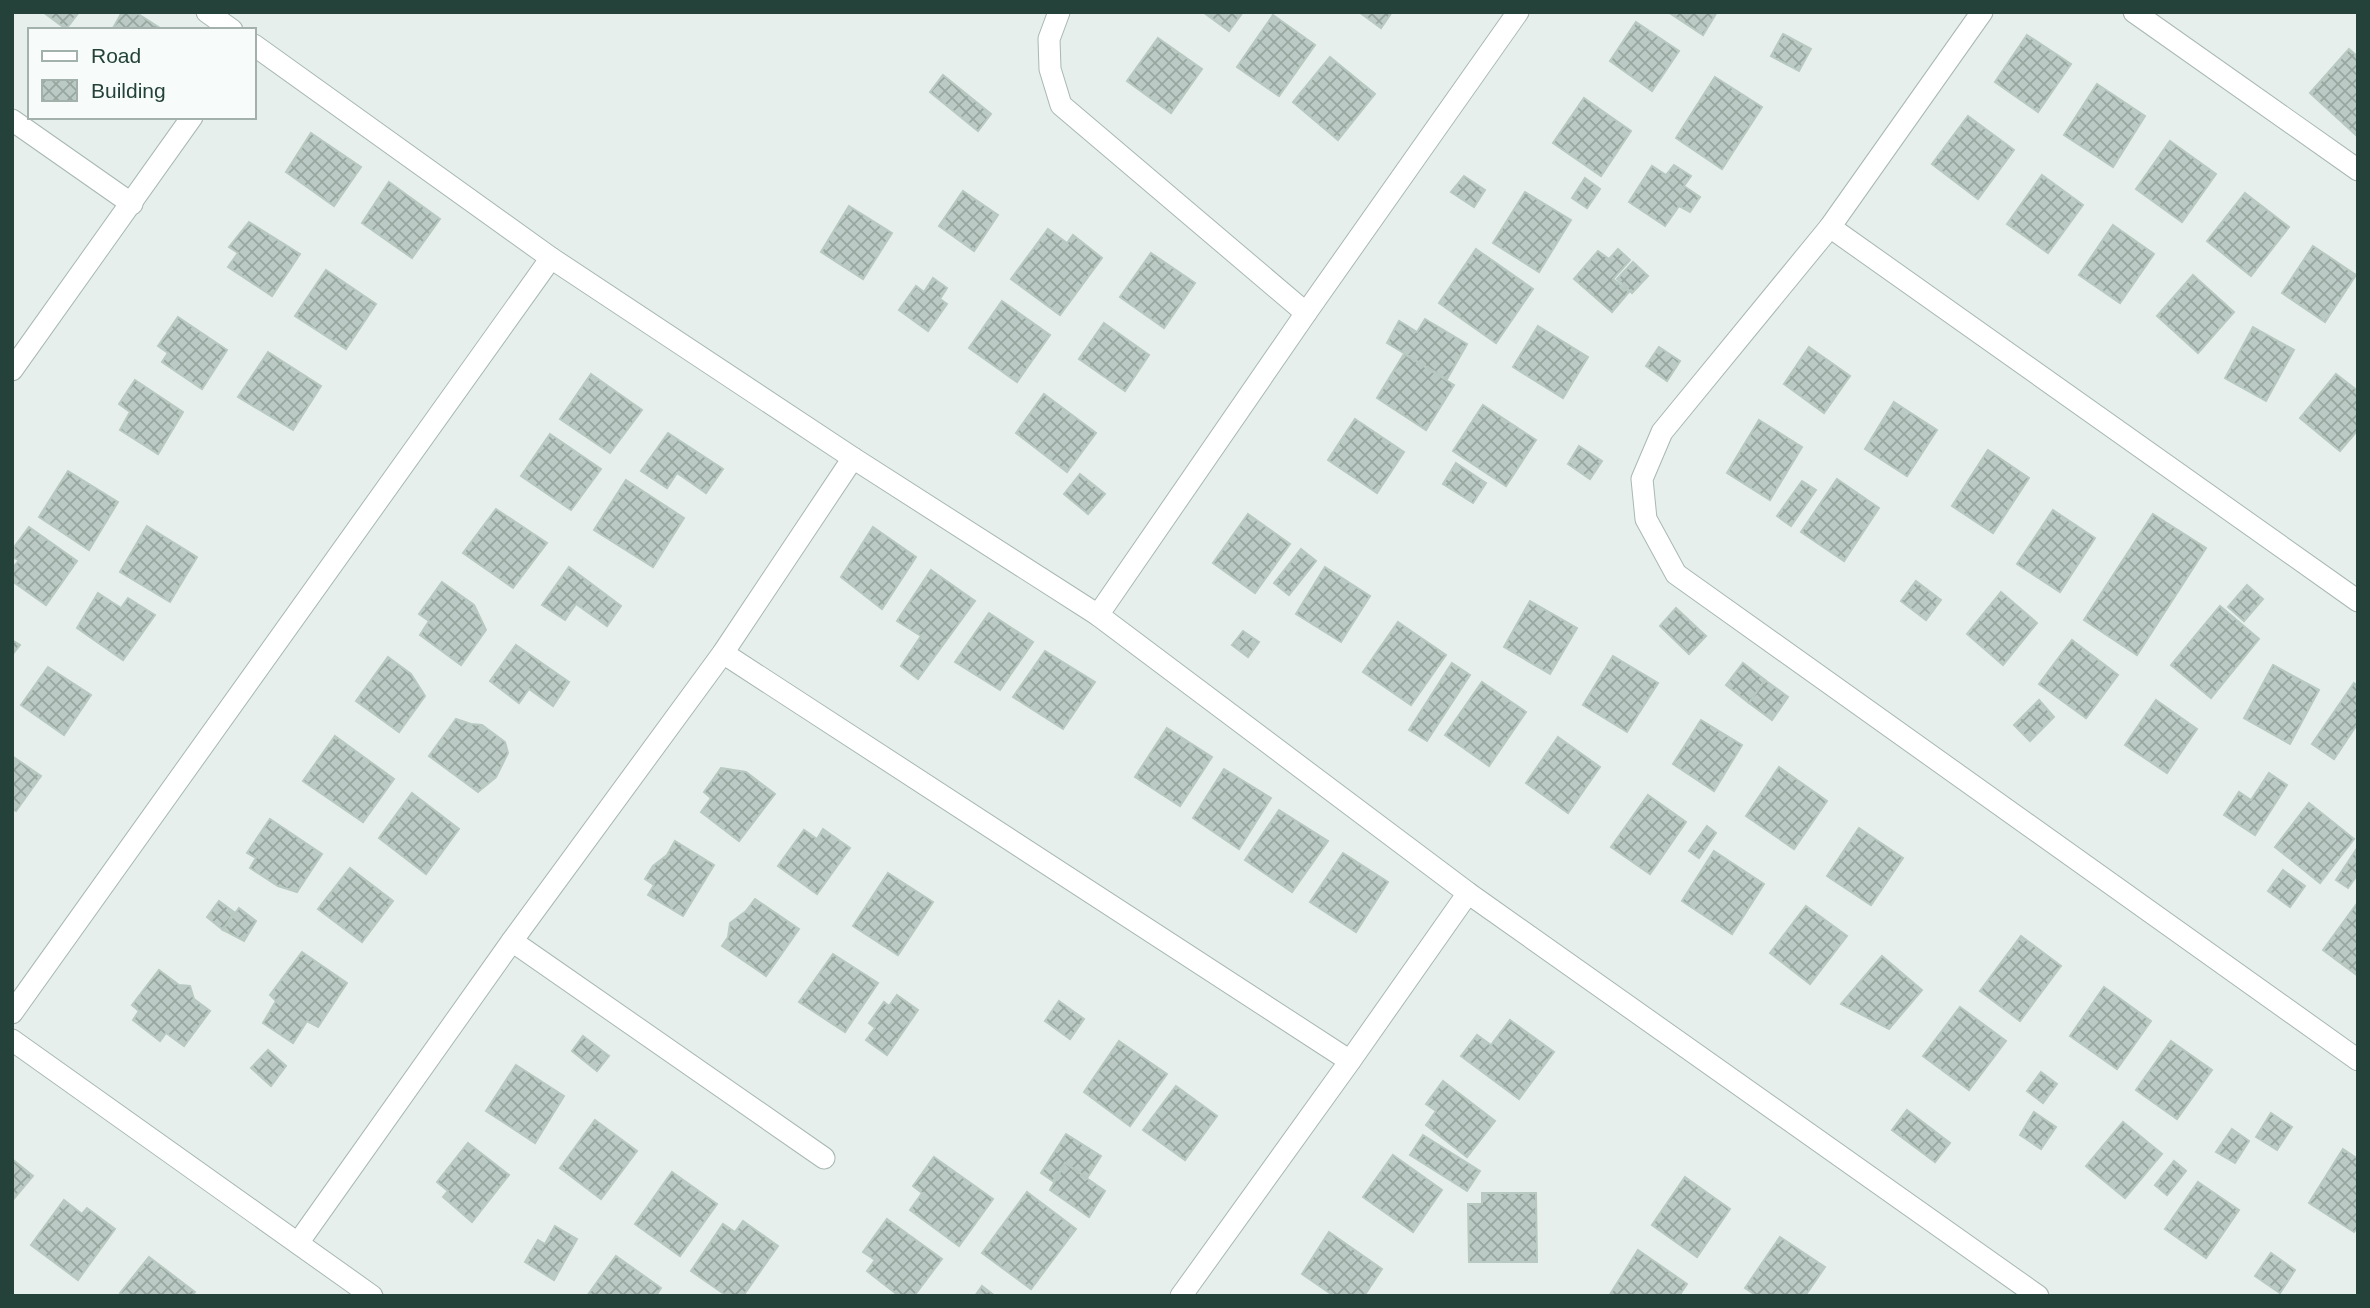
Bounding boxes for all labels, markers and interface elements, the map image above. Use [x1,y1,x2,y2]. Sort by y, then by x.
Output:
legend [28,28,256,119]
text: Road [91,44,141,67]
text: Building [91,79,166,102]

